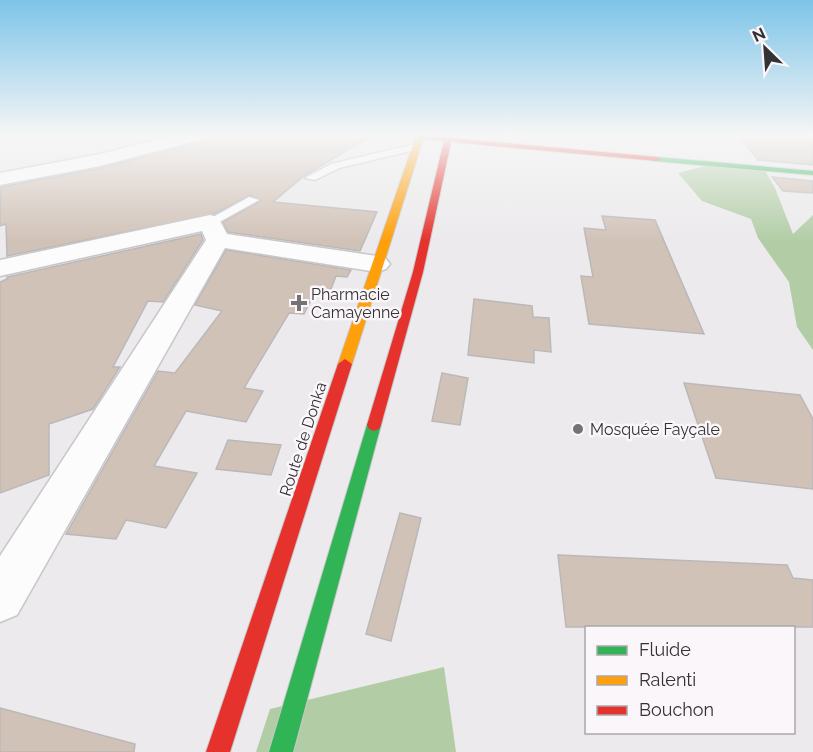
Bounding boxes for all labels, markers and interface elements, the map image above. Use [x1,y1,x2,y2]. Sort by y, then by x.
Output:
north arrow [735,18,795,78]
text: N [749,24,768,46]
place label: Pharmacie Camayenne [311,285,400,322]
marker: Pharmacie Camayenne [292,296,306,310]
street label: Route de Donka [276,380,330,498]
place label: Mosquée Fayçale [590,420,720,439]
marker: Mosquée Fayçale [571,422,585,436]
legend [585,626,795,734]
text: Fluide [639,639,691,660]
text: Ralenti [639,669,696,690]
text: Bouchon [639,699,714,720]

